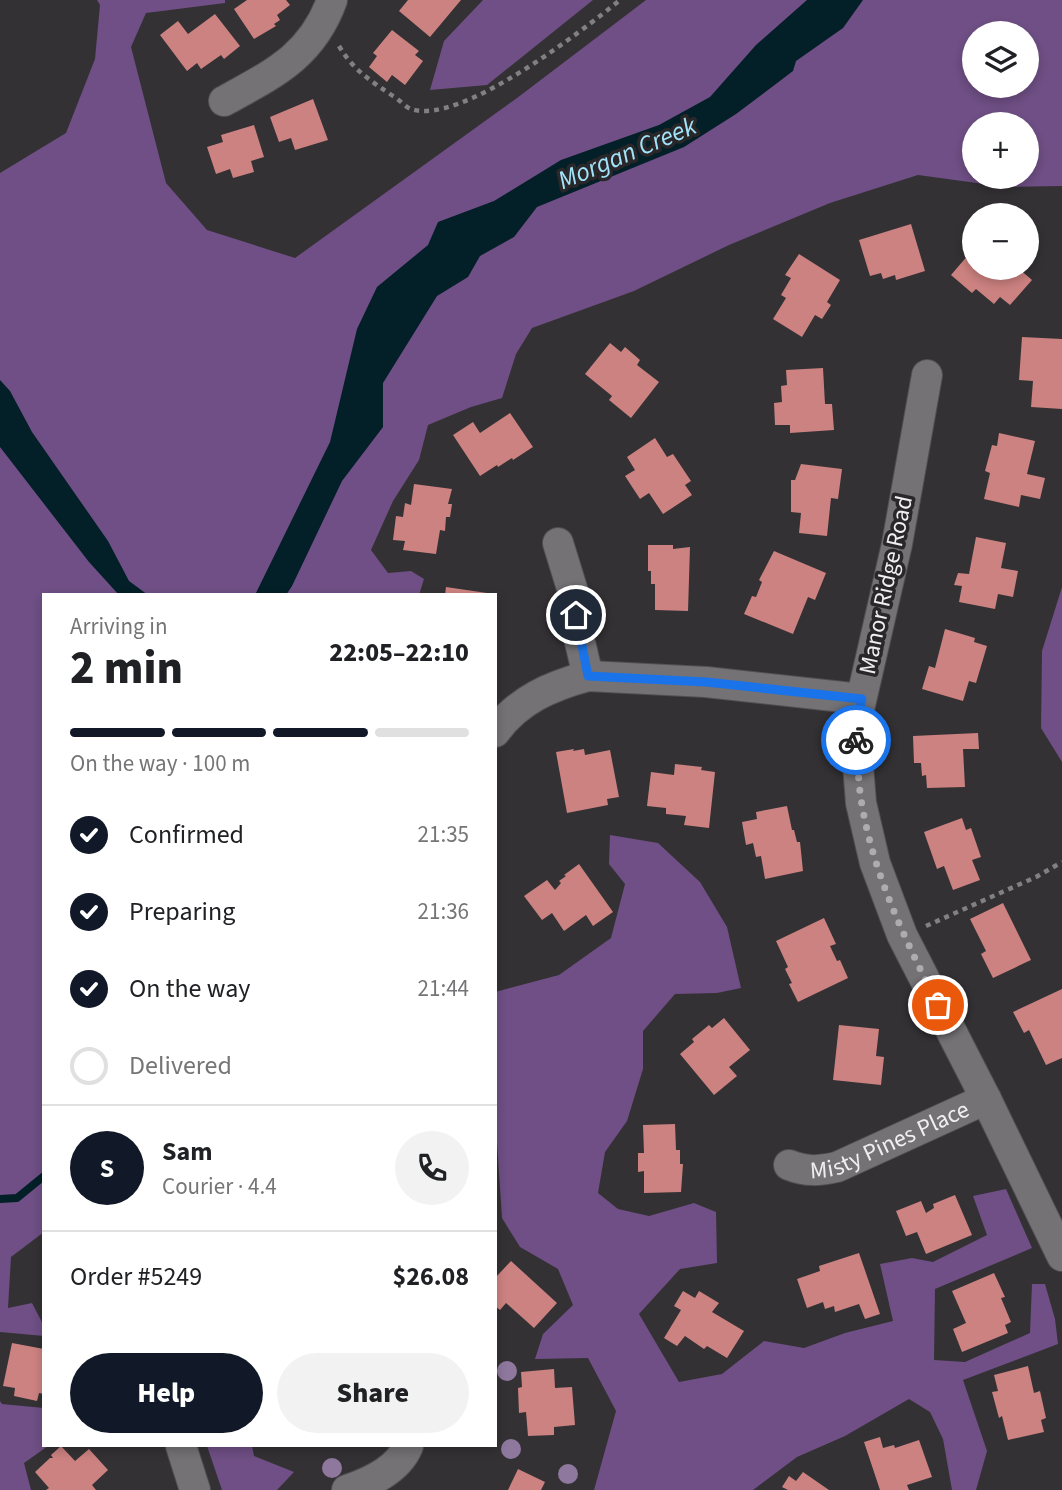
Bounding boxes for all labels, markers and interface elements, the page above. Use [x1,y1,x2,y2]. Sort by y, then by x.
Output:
map controls [962,21,1039,280]
button: layers [962,21,1039,98]
water label: Morgan Creek [552,107,703,199]
button: + [962,112,1039,189]
button: − [962,203,1039,280]
street label: Manor Ridge Road [850,493,922,677]
pin [546,585,606,645]
icon: home [557,596,595,634]
text: Arriving in [70,610,168,643]
text: 22:05–22:10 [329,634,469,671]
text: 2 min [70,636,183,701]
courier [821,705,891,775]
icon: bike [837,721,875,759]
text: On the way · 100 m [70,747,250,780]
icon: check [70,816,108,854]
text: Confirmed [129,816,244,853]
text: 21:35 [418,818,469,851]
icon: check [70,893,108,931]
text: Preparing [129,893,235,930]
text: 21:36 [418,895,469,928]
icon: check [70,970,108,1008]
text: On the way [129,970,250,1007]
text: 21:44 [418,972,469,1005]
pin [908,975,968,1035]
icon: bag [919,986,957,1024]
text: Delivered [129,1047,232,1084]
street label: Misty Pines Place [809,1092,975,1188]
button: phone [395,1131,469,1205]
text: Sam [162,1133,212,1170]
text: S [100,1150,114,1187]
text: Courier · 4.4 [162,1170,277,1203]
text: Order #5249 [70,1258,202,1295]
text: $26.08 [393,1258,469,1295]
button: Help [70,1353,263,1433]
button: Share [277,1353,469,1433]

